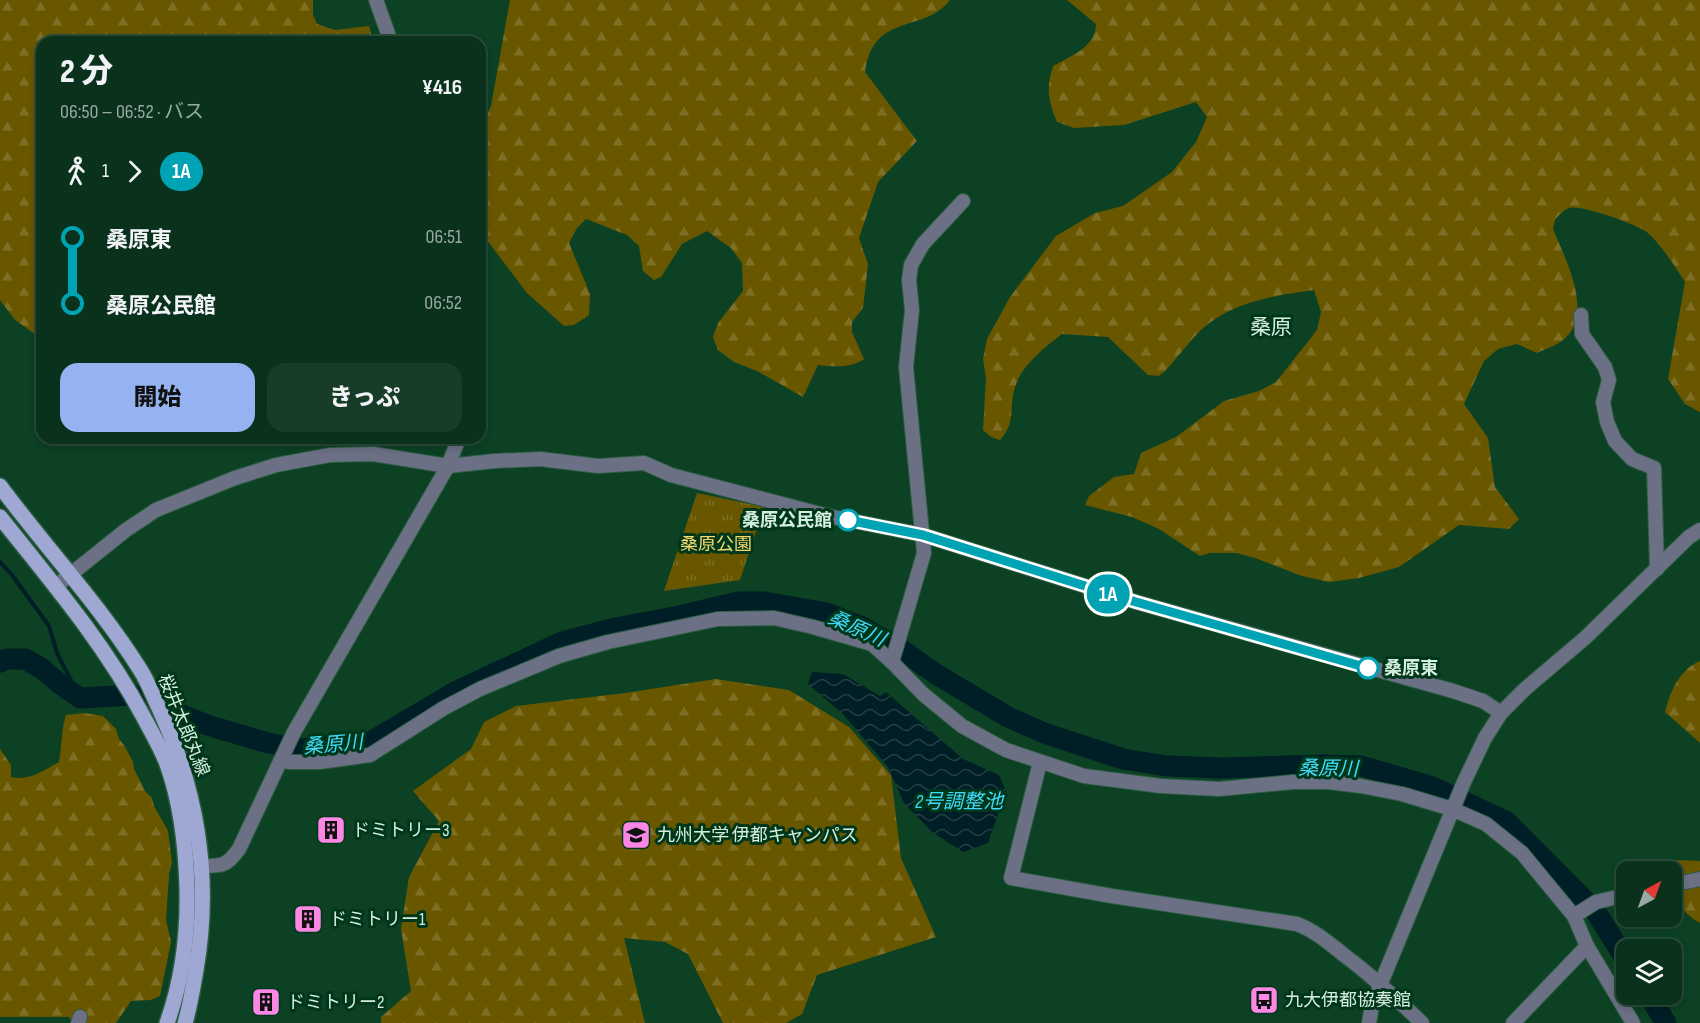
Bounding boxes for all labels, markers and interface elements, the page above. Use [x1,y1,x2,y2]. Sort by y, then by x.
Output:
text: 2 分 [60,52,113,92]
text: ¥416 [422,74,462,101]
text: 06:50 – 06:52 · バス [60,100,204,124]
icon: walk [60,155,93,188]
icon: forward [118,155,151,188]
text: 1 [102,159,109,183]
text: 1A [172,159,191,184]
text: 06:51 [426,225,462,249]
text: 桑原東 [106,227,172,254]
text: 06:52 [424,291,462,315]
text: 桑原公民館 [106,293,216,320]
district label: 桑原 [1250,315,1292,340]
button: 開始 [60,363,255,432]
button: きっぷ [267,363,462,432]
marker: 桑原公民館 [837,509,859,531]
place label: 桑原公民館 [742,510,832,531]
park label: 桑原公園 [680,534,752,555]
line badge: 1A [1081,574,1135,614]
text: 1A [1099,582,1117,607]
water label: 桑原川 [824,606,891,653]
marker: 桑原東 [1357,657,1379,679]
place label: 桑原東 [1384,658,1438,679]
street label: 桜井太郎丸線 [154,671,214,779]
water label: 桑原川 [302,730,366,760]
water label: 桑原川 [1298,756,1360,782]
water label: 2号調整池 [915,790,1005,814]
building icon: ドミトリー3 [315,814,347,846]
school or university icon: 九州大学 伊都キャンパス [620,819,652,851]
place label: ドミトリー3 [352,820,450,841]
place label: 九州大学 伊都キャンパス [657,825,858,846]
north arrow [1616,861,1682,927]
map controls [1616,861,1682,1005]
building icon: ドミトリー1 [292,903,324,935]
place label: ドミトリー1 [329,909,426,930]
button: layers [1616,939,1682,1005]
bus stop icon: 九大伊都協奏館 [1248,984,1280,1016]
building icon: ドミトリー2 [250,986,282,1018]
place label: 九大伊都協奏館 [1285,990,1411,1011]
place label: ドミトリー2 [287,992,384,1013]

